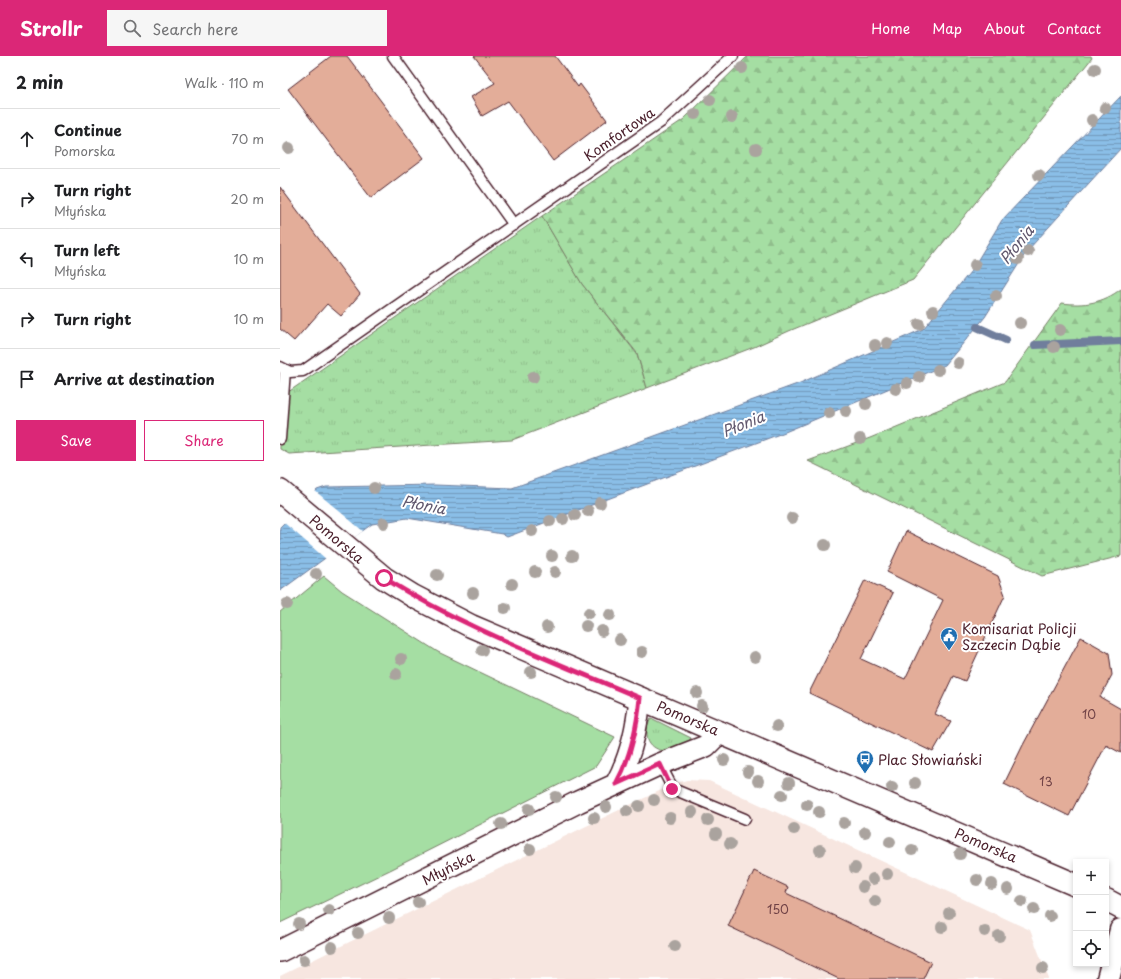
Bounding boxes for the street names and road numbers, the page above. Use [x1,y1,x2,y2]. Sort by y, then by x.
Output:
street label: Komfortowa [579,102,659,166]
street label: Pomorska [305,510,369,568]
street label: Pomorska [654,695,723,741]
street label: Pomorska [952,822,1021,868]
street label: Młyńska [418,846,478,890]

